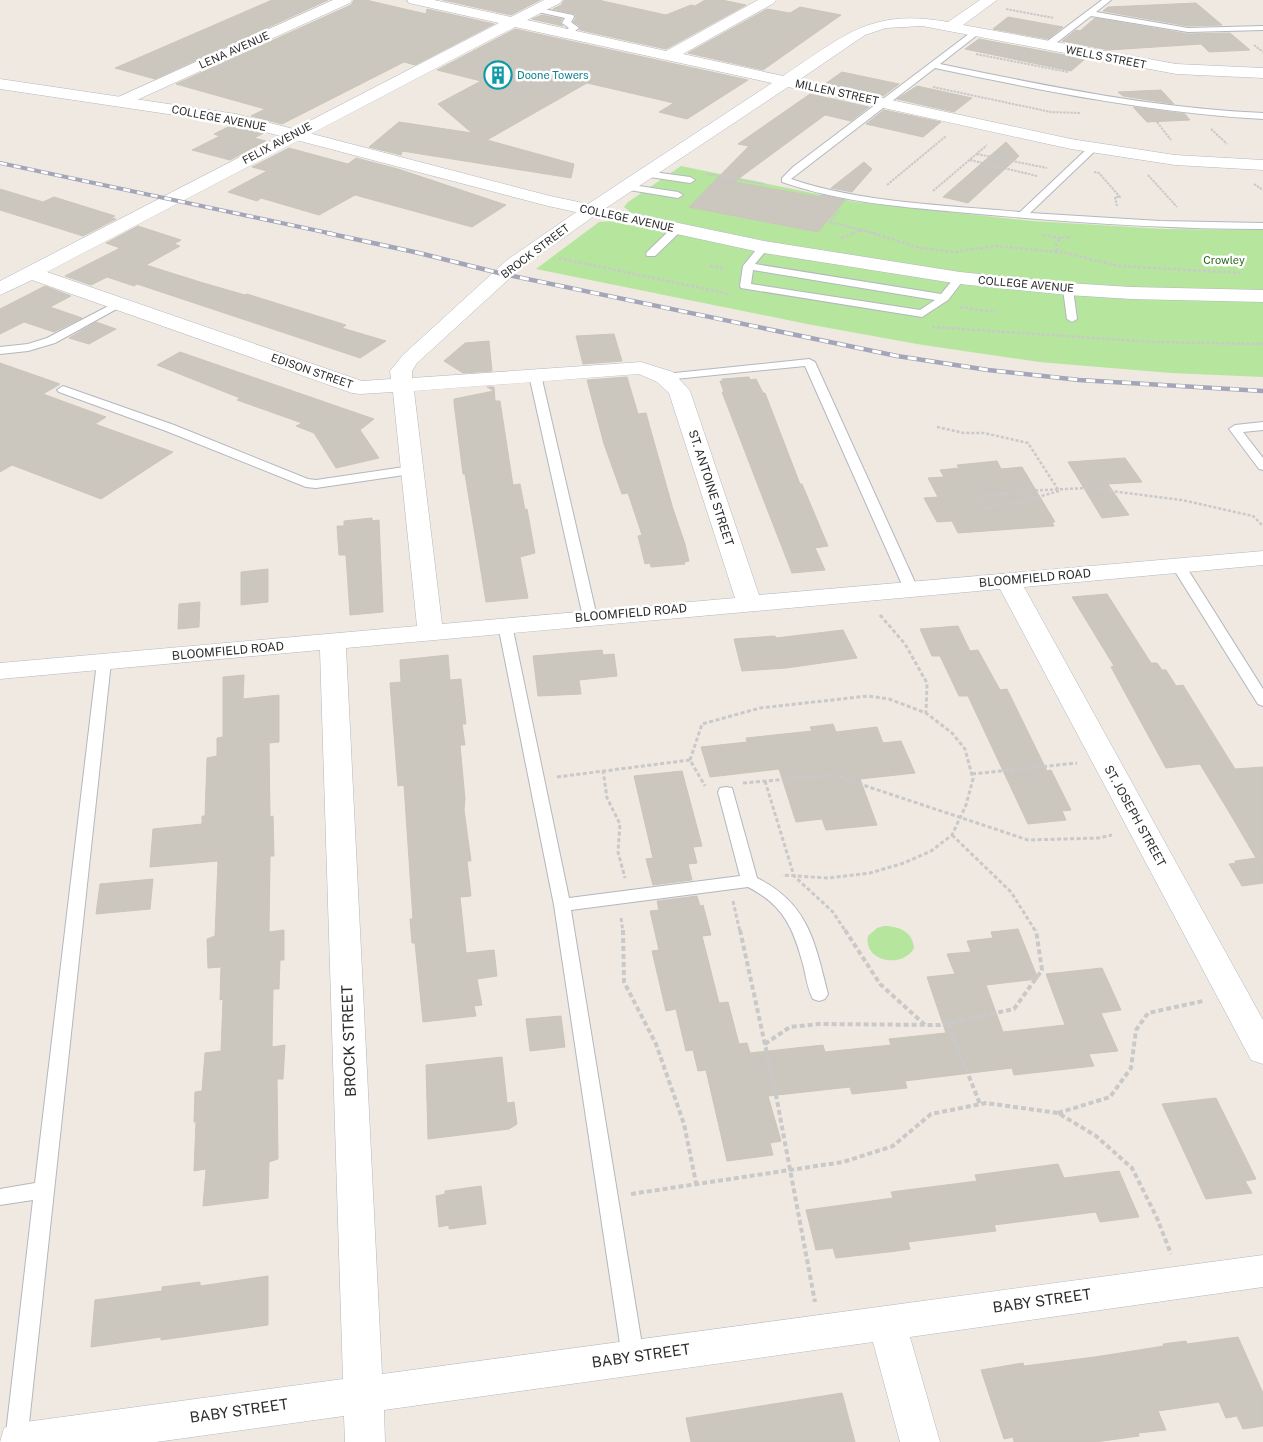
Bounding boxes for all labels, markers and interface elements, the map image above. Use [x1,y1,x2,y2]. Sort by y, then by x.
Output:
street label: LENA AVENUE [197,29,271,71]
street label: WELLS STREET [1065,43,1148,71]
building icon: Doone Towers [483,60,513,90]
place label: Doone Towers [517,69,589,81]
street label: MILLEN STREET [794,77,880,107]
street label: COLLEGE AVENUE [171,103,268,133]
street label: FELIX AVENUE [240,120,314,166]
street label: COLLEGE AVENUE [579,202,676,234]
street label: BROCK STREET [499,221,572,281]
park label: Crowley [1203,254,1245,266]
street label: COLLEGE AVENUE [977,274,1075,294]
street label: EDISON STREET [270,351,355,391]
street label: ST. ANTOINE STREET [686,428,736,548]
street label: BLOOMFIELD ROAD [978,566,1092,590]
street label: BLOOMFIELD ROAD [574,601,688,625]
street label: BLOOMFIELD ROAD [171,639,285,663]
street label: ST. JOSEPH STREET [1101,763,1169,869]
street label: BROCK STREET [338,985,359,1097]
street label: BABY STREET [992,1285,1092,1316]
street label: BABY STREET [591,1340,691,1371]
street label: BABY STREET [189,1395,289,1426]

